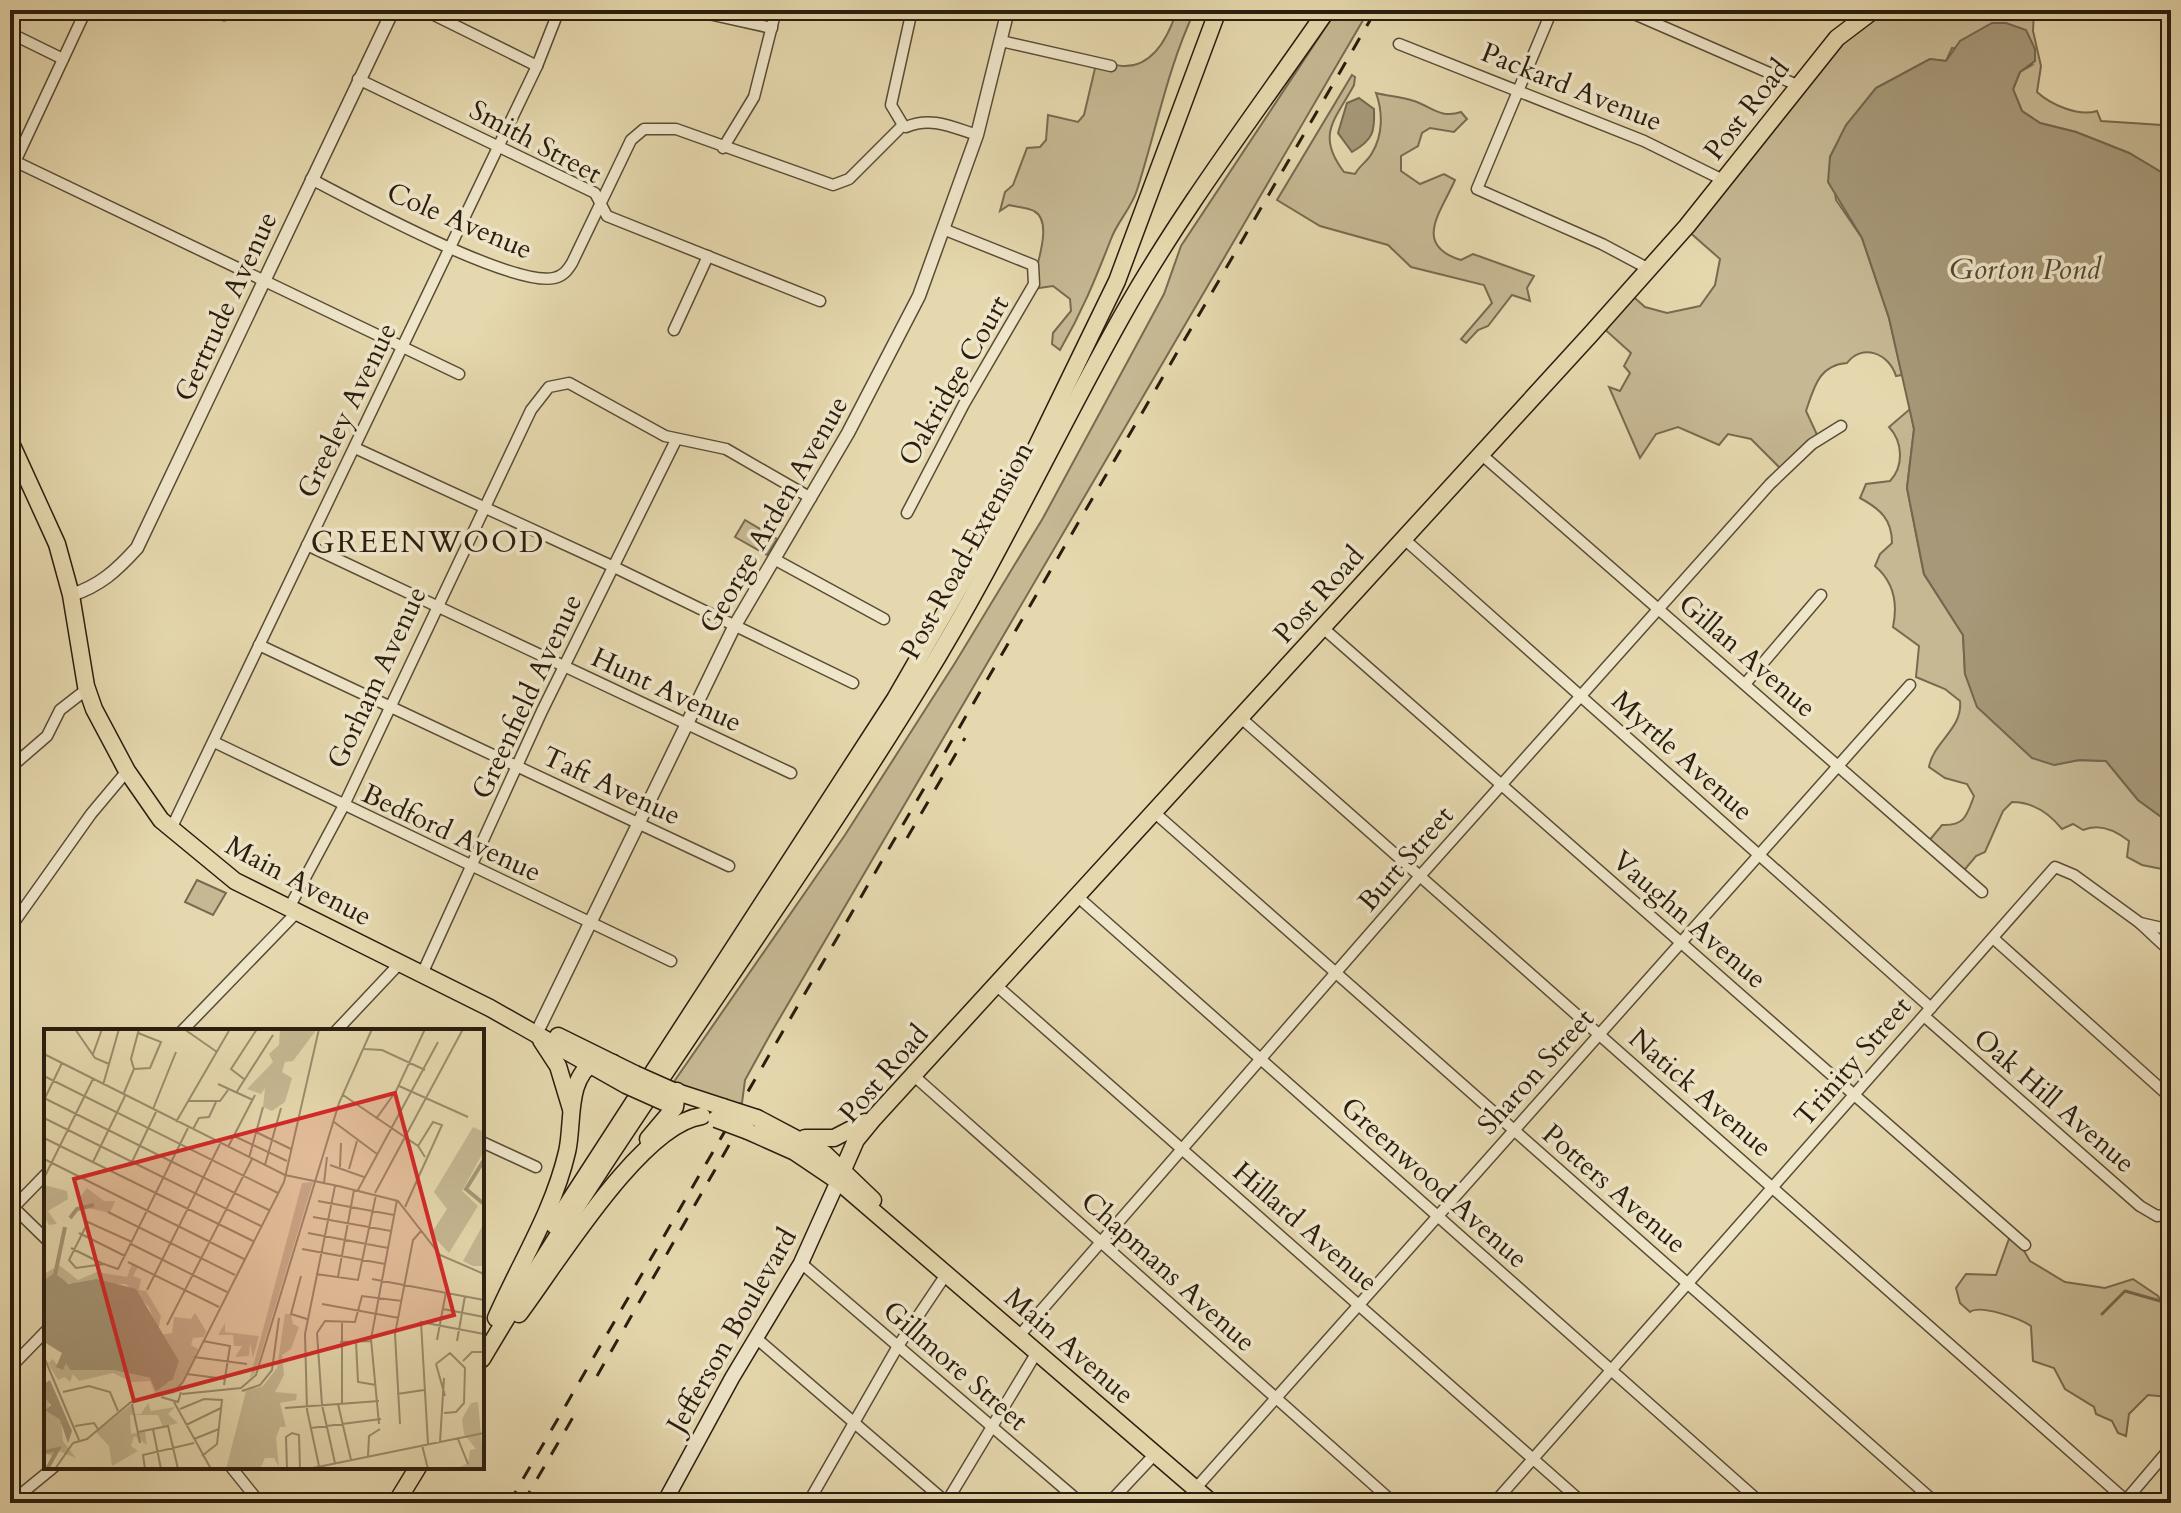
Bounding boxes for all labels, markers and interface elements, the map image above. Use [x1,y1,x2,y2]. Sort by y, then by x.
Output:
street label: Packard Avenue [1476,33,1668,140]
street label: Post Road [1695,51,1798,168]
street label: Smith Street [463,91,608,193]
street label: Cole Avenue [381,173,538,269]
street label: Gertrude Avenue [165,205,287,408]
water label: Gorton Pond [1949,249,2102,290]
street label: Oakridge Court [890,288,1018,473]
street label: Greeley Avenue [288,316,406,504]
street label: George Arden Avenue [690,389,857,640]
street label: Post Road Extension [891,435,1043,666]
district label: GREENWOOD [311,522,545,563]
street label: Post Road [1265,538,1373,652]
street label: Gorham Avenue [318,580,436,775]
street label: Gillan Avenue [1670,585,1824,726]
street label: Greenfield Avenue [463,588,591,805]
street label: Hunt Avenue [585,638,748,741]
street label: Myrtle Avenue [1603,682,1761,830]
street label: Taft Avenue [536,737,687,834]
street label: Bedford Avenue [356,775,547,891]
street label: Burt Street [1349,798,1462,920]
street label: Main Avenue [219,826,378,935]
street label: Vaughn Avenue [1604,842,1775,998]
street label: Trinity Street [1786,988,1920,1135]
street label: Sharon Street [1469,1000,1603,1143]
street label: Post Road [830,1016,937,1131]
street label: Natick Avenue [1620,1020,1780,1166]
street label: Oak Hill Avenue [1965,1020,2143,1182]
inset map [44,1029,484,1469]
street label: Greenwood Avenue [1333,1088,1536,1277]
street label: Potters Avenue [1534,1115,1695,1262]
street label: Hillard Avenue [1225,1153,1386,1300]
street label: Chapmans Avenue [1073,1183,1264,1361]
street label: Jefferson Boulevard [656,1221,806,1443]
street label: Main Avenue [996,1279,1142,1413]
street label: Gillmore Street [875,1292,1036,1440]

